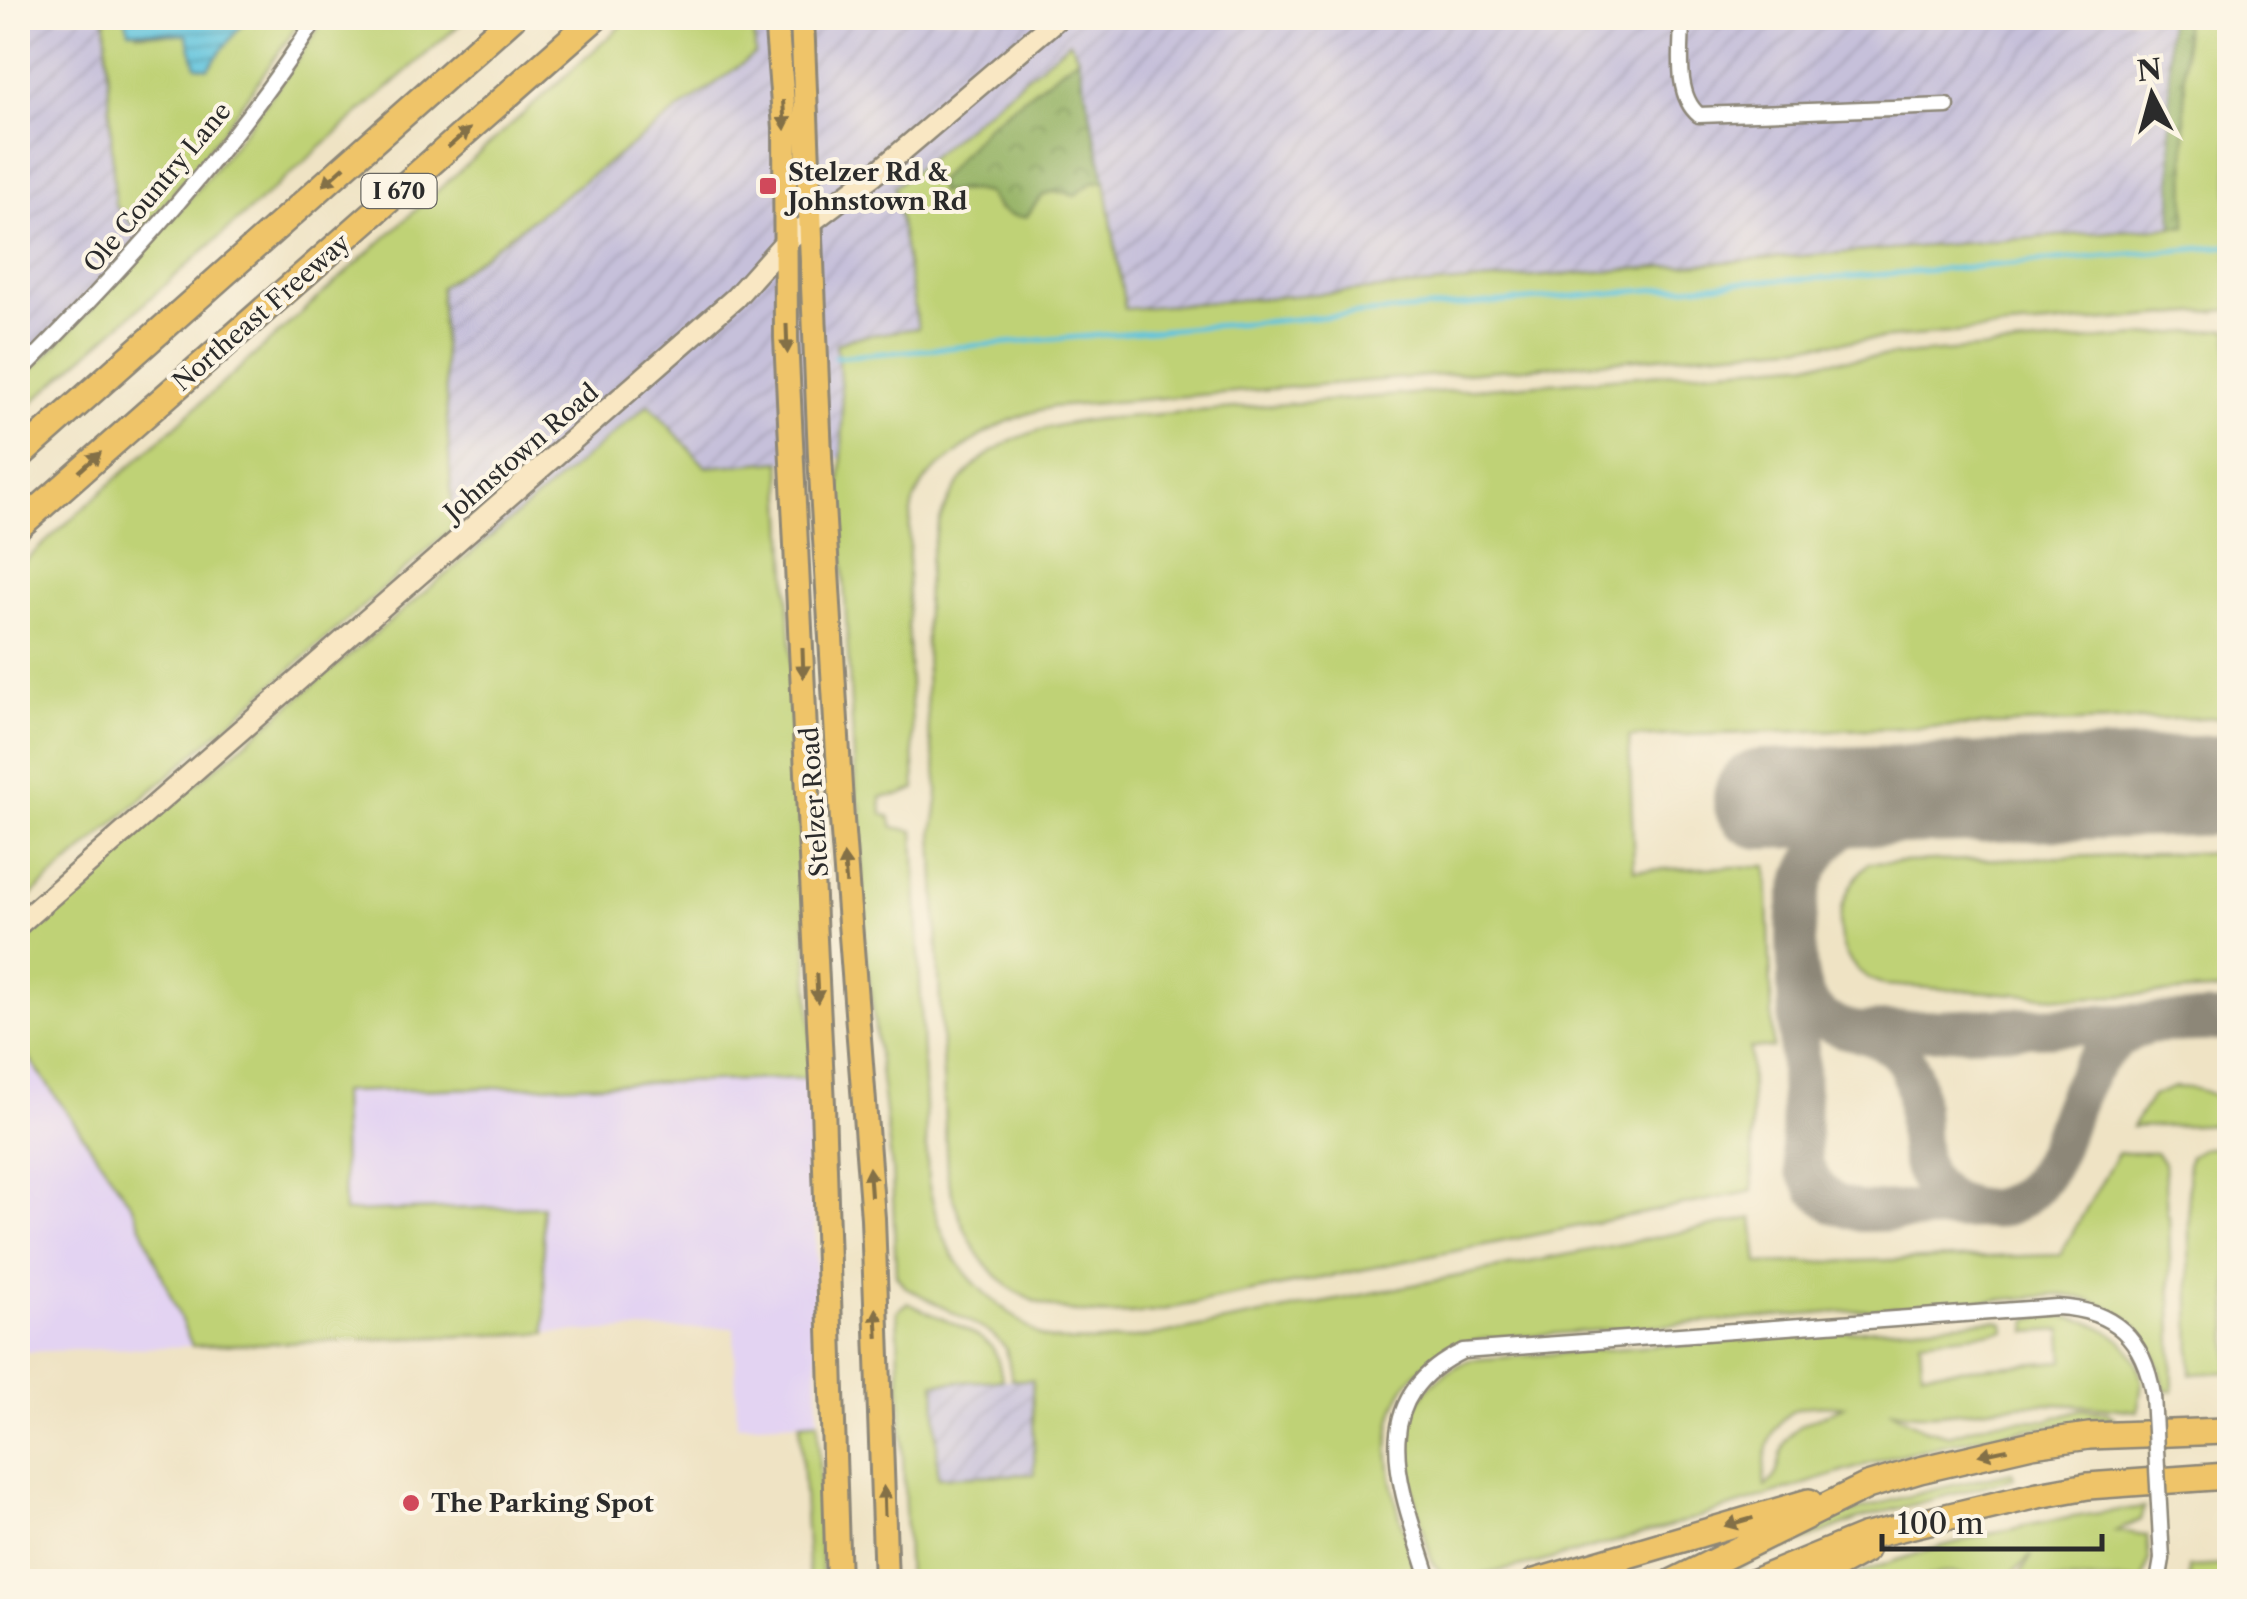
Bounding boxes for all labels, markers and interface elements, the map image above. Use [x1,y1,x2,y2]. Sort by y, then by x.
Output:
north arrow [2102,45,2202,145]
text: N [2136,52,2163,88]
street label: Ole Country Lane [77,96,238,279]
one-way arrow [777,99,793,131]
one-way arrow [446,127,471,149]
place label: Stelzer Rd & Johnstown Rd [784,157,968,217]
one-way arrow [322,164,347,186]
road number: I 670 [362,174,436,208]
marker: Stelzer Rd & Johnstown Rd [757,175,779,197]
street label: Northeast Freeway [167,226,357,398]
one-way arrow [779,323,795,355]
street label: Johnstown Road [435,377,605,530]
one-way arrow [77,451,102,473]
one-way arrow [795,648,811,680]
street label: Stelzer Road [794,726,835,878]
one-way arrow [837,852,853,884]
one-way arrow [810,972,826,1004]
one-way arrow [862,1165,878,1197]
one-way arrow [869,1307,885,1339]
one-way arrow [1977,1445,2008,1461]
one-way arrow [875,1485,891,1517]
place label: The Parking Spot [431,1488,654,1519]
scale bar [1882,1489,2102,1551]
marker: The Parking Spot [400,1492,422,1514]
text: 100 m [1897,1505,1984,1542]
one-way arrow [1723,1515,1754,1530]

